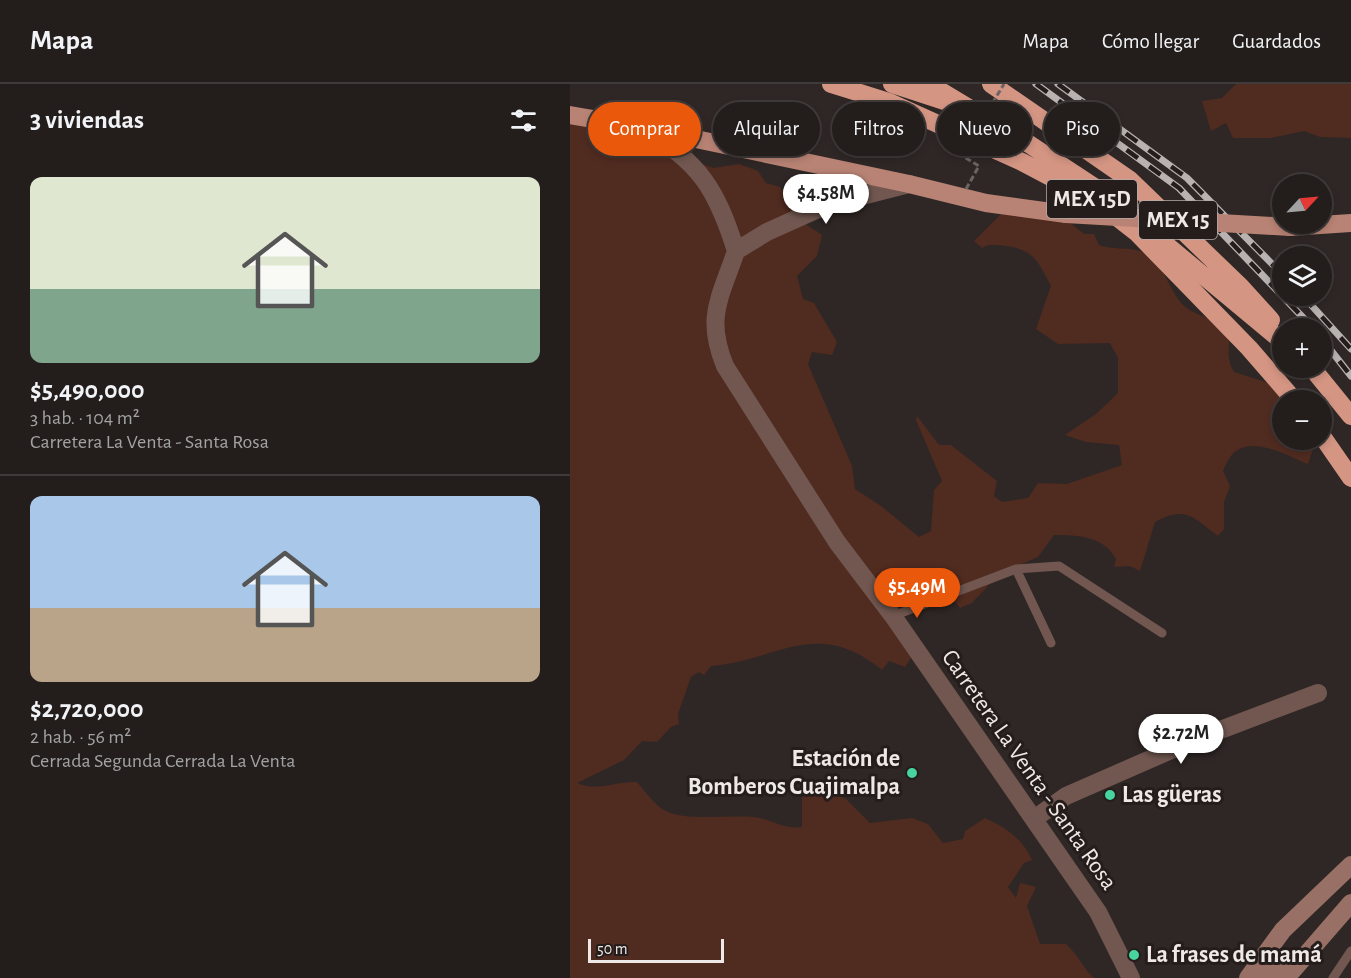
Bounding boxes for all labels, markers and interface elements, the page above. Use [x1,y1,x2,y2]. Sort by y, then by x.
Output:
text: Mapa [30,27,93,55]
text: Mapa [1023,31,1069,52]
text: Cómo llegar [1102,31,1199,52]
text: Guardados [1232,31,1321,52]
chip: Comprar [588,102,701,156]
chip: Alquilar [713,102,820,156]
chip: Filtros [832,102,925,156]
chip: Nuevo [937,102,1032,156]
chip: Piso [1044,102,1120,156]
icon: filters [507,104,540,137]
text: 3 viviendas [30,107,144,133]
pin: $4.58M [777,174,875,225]
north arrow [1272,174,1332,234]
map controls [1272,174,1332,450]
road number: MEX 15D [1047,180,1137,218]
text: $4.58M [797,183,855,203]
road number: MEX 15 [1139,201,1217,239]
icon: home [231,216,339,324]
button: layers [1272,246,1332,306]
button: + [1272,318,1332,378]
text: $5,490,000 [30,377,145,403]
button: − [1272,390,1332,450]
text: 3 hab. · 104 m² [30,408,140,428]
text: Carretera La Venta - Santa Rosa [30,432,269,452]
icon: home [231,535,339,643]
pin: $5.49M [868,568,966,619]
text: $5.49M [888,577,946,597]
street label: Carretera La Venta - Santa Rosa [937,646,1121,894]
text: $2,720,000 [30,696,144,722]
pin: $2.72M [1132,714,1230,765]
text: $2.72M [1153,723,1210,743]
text: 2 hab. · 56 m² [30,727,131,747]
place label: Estación de Bomberos Cuajimalpa [688,747,900,799]
text: Cerrada Segunda Cerrada La Venta [30,751,296,771]
marker: Estación de Bomberos Cuajimalpa [905,766,919,780]
place label: Las güeras [1122,783,1222,807]
marker: Las güeras [1103,788,1117,802]
scale bar [588,936,724,964]
text: 50 m [597,941,628,957]
place label: La frases de mamá [1146,943,1322,967]
marker: La frases de mamá [1127,948,1141,962]

